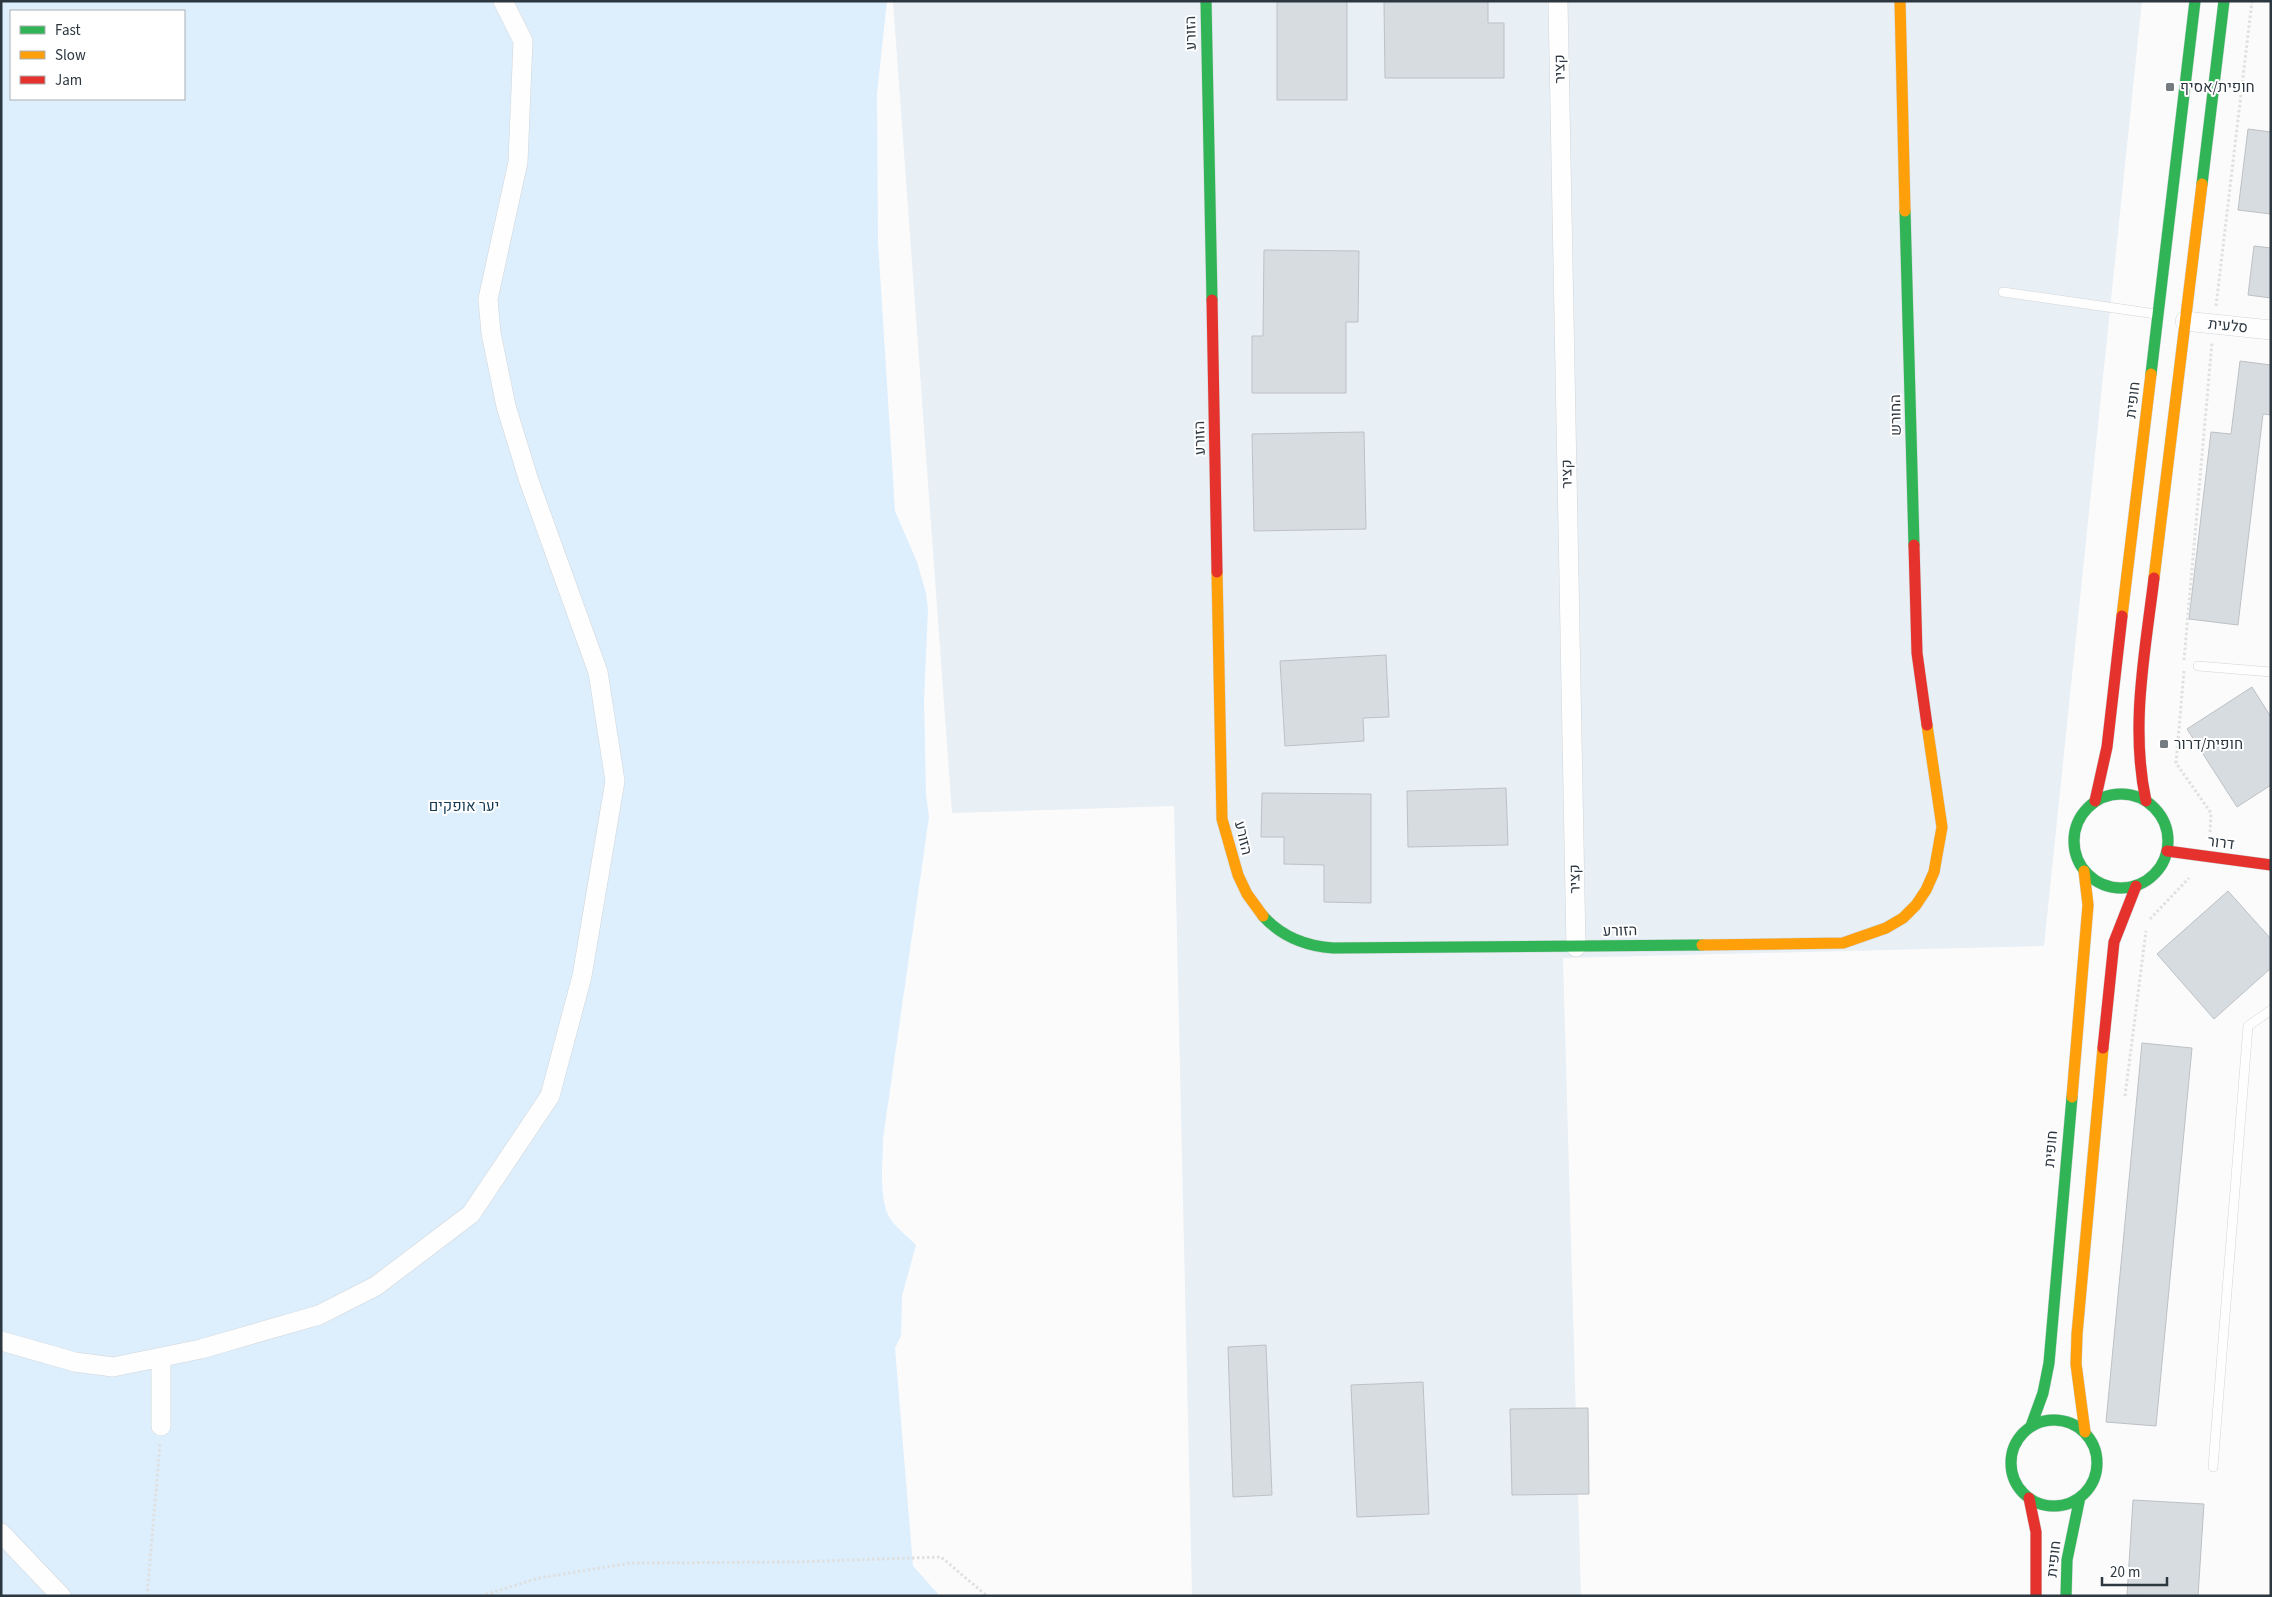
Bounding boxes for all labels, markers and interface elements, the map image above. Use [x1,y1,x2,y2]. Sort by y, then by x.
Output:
legend [10,10,185,100]
street label: הזורע [1180,16,1202,50]
text: Fast [55,20,81,41]
text: Slow [55,45,86,66]
street label: קציר [1549,54,1571,84]
text: Jam [55,70,82,91]
place label: חופית/אסיף [2180,77,2255,98]
marker: חופית/אסיף [2164,81,2176,93]
street label: סלעית [2207,313,2249,339]
street label: חופית [2120,380,2146,420]
street label: החורש [1885,394,1907,436]
street label: הזורע [1189,421,1211,455]
street label: קציר [1556,459,1578,489]
place label: חופית/דרור [2174,734,2243,755]
marker: חופית/דרור [2158,738,2170,750]
park label: יער אופקים [429,796,499,817]
street label: הזורע [1229,819,1257,857]
street label: דרור [2206,831,2236,855]
street label: קציר [1564,864,1586,894]
street label: הזורע [1603,920,1637,942]
street label: חופית [2039,1130,2063,1168]
street label: חופית [2042,1540,2066,1578]
scale bar [2102,1554,2167,1586]
text: 20 m [2110,1562,2140,1583]

